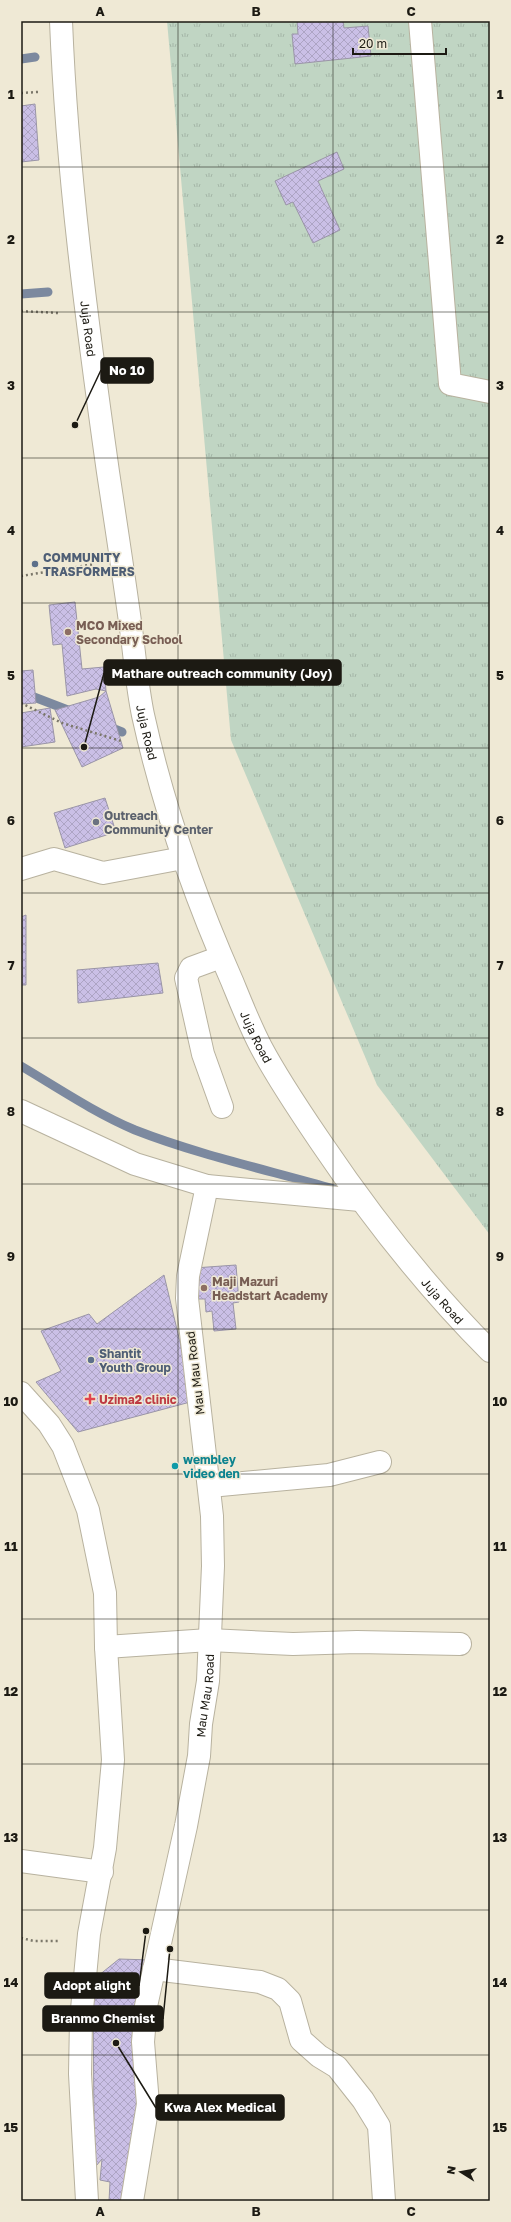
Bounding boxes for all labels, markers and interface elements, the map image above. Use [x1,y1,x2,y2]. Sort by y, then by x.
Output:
text: A [95,3,105,19]
text: B [251,3,261,19]
text: C [406,3,416,19]
scale bar [353,30,446,56]
text: 20 m [359,36,387,51]
text: 1 [8,86,15,102]
text: 1 [497,86,504,102]
text: 2 [7,231,15,247]
text: 2 [496,231,504,247]
street label: Juja Road [78,300,100,358]
callout: No 10 [101,358,153,383]
text: No 10 [109,362,145,378]
text: 3 [7,377,15,393]
text: 3 [496,377,504,393]
text: 4 [7,522,15,538]
text: 4 [496,522,504,538]
place label: COMMUNITY TRASFORMERS [43,550,135,579]
marker: COMMUNITY TRASFORMERS [30,559,40,569]
place label: MCO Mixed Secondary School [76,618,183,647]
marker: MCO Mixed Secondary School [63,627,73,637]
callout: Mathare outreach community (Joy) [104,660,341,685]
text: Mathare outreach community (Joy) [111,665,333,681]
text: 5 [7,667,15,683]
text: 5 [496,667,504,683]
street label: Juja Road [134,703,161,762]
place label: Outreach Community Center [104,808,213,837]
text: 6 [7,812,15,828]
text: 6 [496,812,504,828]
marker: Outreach Community Center [91,817,101,827]
text: 7 [7,957,15,973]
text: 7 [496,957,504,973]
street label: Juja Road [238,1008,276,1066]
text: 8 [7,1103,15,1119]
text: 8 [496,1103,504,1119]
text: 9 [7,1248,15,1264]
text: 9 [496,1248,504,1264]
place label: Maji Mazuri Headstart Academy [212,1274,329,1303]
street label: Juja Road [419,1275,467,1327]
marker: Maji Mazuri Headstart Academy [199,1283,209,1293]
street label: Mau Mau Road [182,1330,208,1416]
place label: Shantit Youth Group [99,1346,171,1375]
marker: Shantit Youth Group [86,1355,96,1365]
place label: Uzima2 clinic [99,1392,177,1407]
text: 10 [3,1393,19,1409]
marker: Uzima2 clinic [84,1393,96,1405]
text: 10 [492,1393,508,1409]
place label: wembley video den [183,1452,240,1481]
marker: wembley video den [170,1461,180,1471]
text: 11 [4,1538,18,1554]
text: 11 [493,1538,507,1554]
street label: Mau Mau Road [193,1653,217,1738]
text: 12 [4,1683,18,1699]
text: 12 [493,1683,507,1699]
text: 13 [4,1829,18,1845]
text: 13 [493,1829,507,1845]
callout: Adopt alight [45,1973,139,1998]
text: 14 [4,1974,18,1990]
text: 14 [493,1974,507,1990]
text: Adopt alight [53,1977,131,1993]
callout: Branmo Chemist [43,2006,163,2031]
text: Branmo Chemist [51,2010,155,2026]
callout: Kwa Alex Medical [156,2095,284,2120]
text: Kwa Alex Medical [164,2099,277,2115]
text: 15 [4,2119,18,2135]
text: 15 [493,2119,507,2135]
north arrow [441,2152,481,2192]
text: N [444,2165,458,2175]
text: A [95,2203,105,2219]
text: B [251,2203,261,2219]
text: C [406,2203,416,2219]

